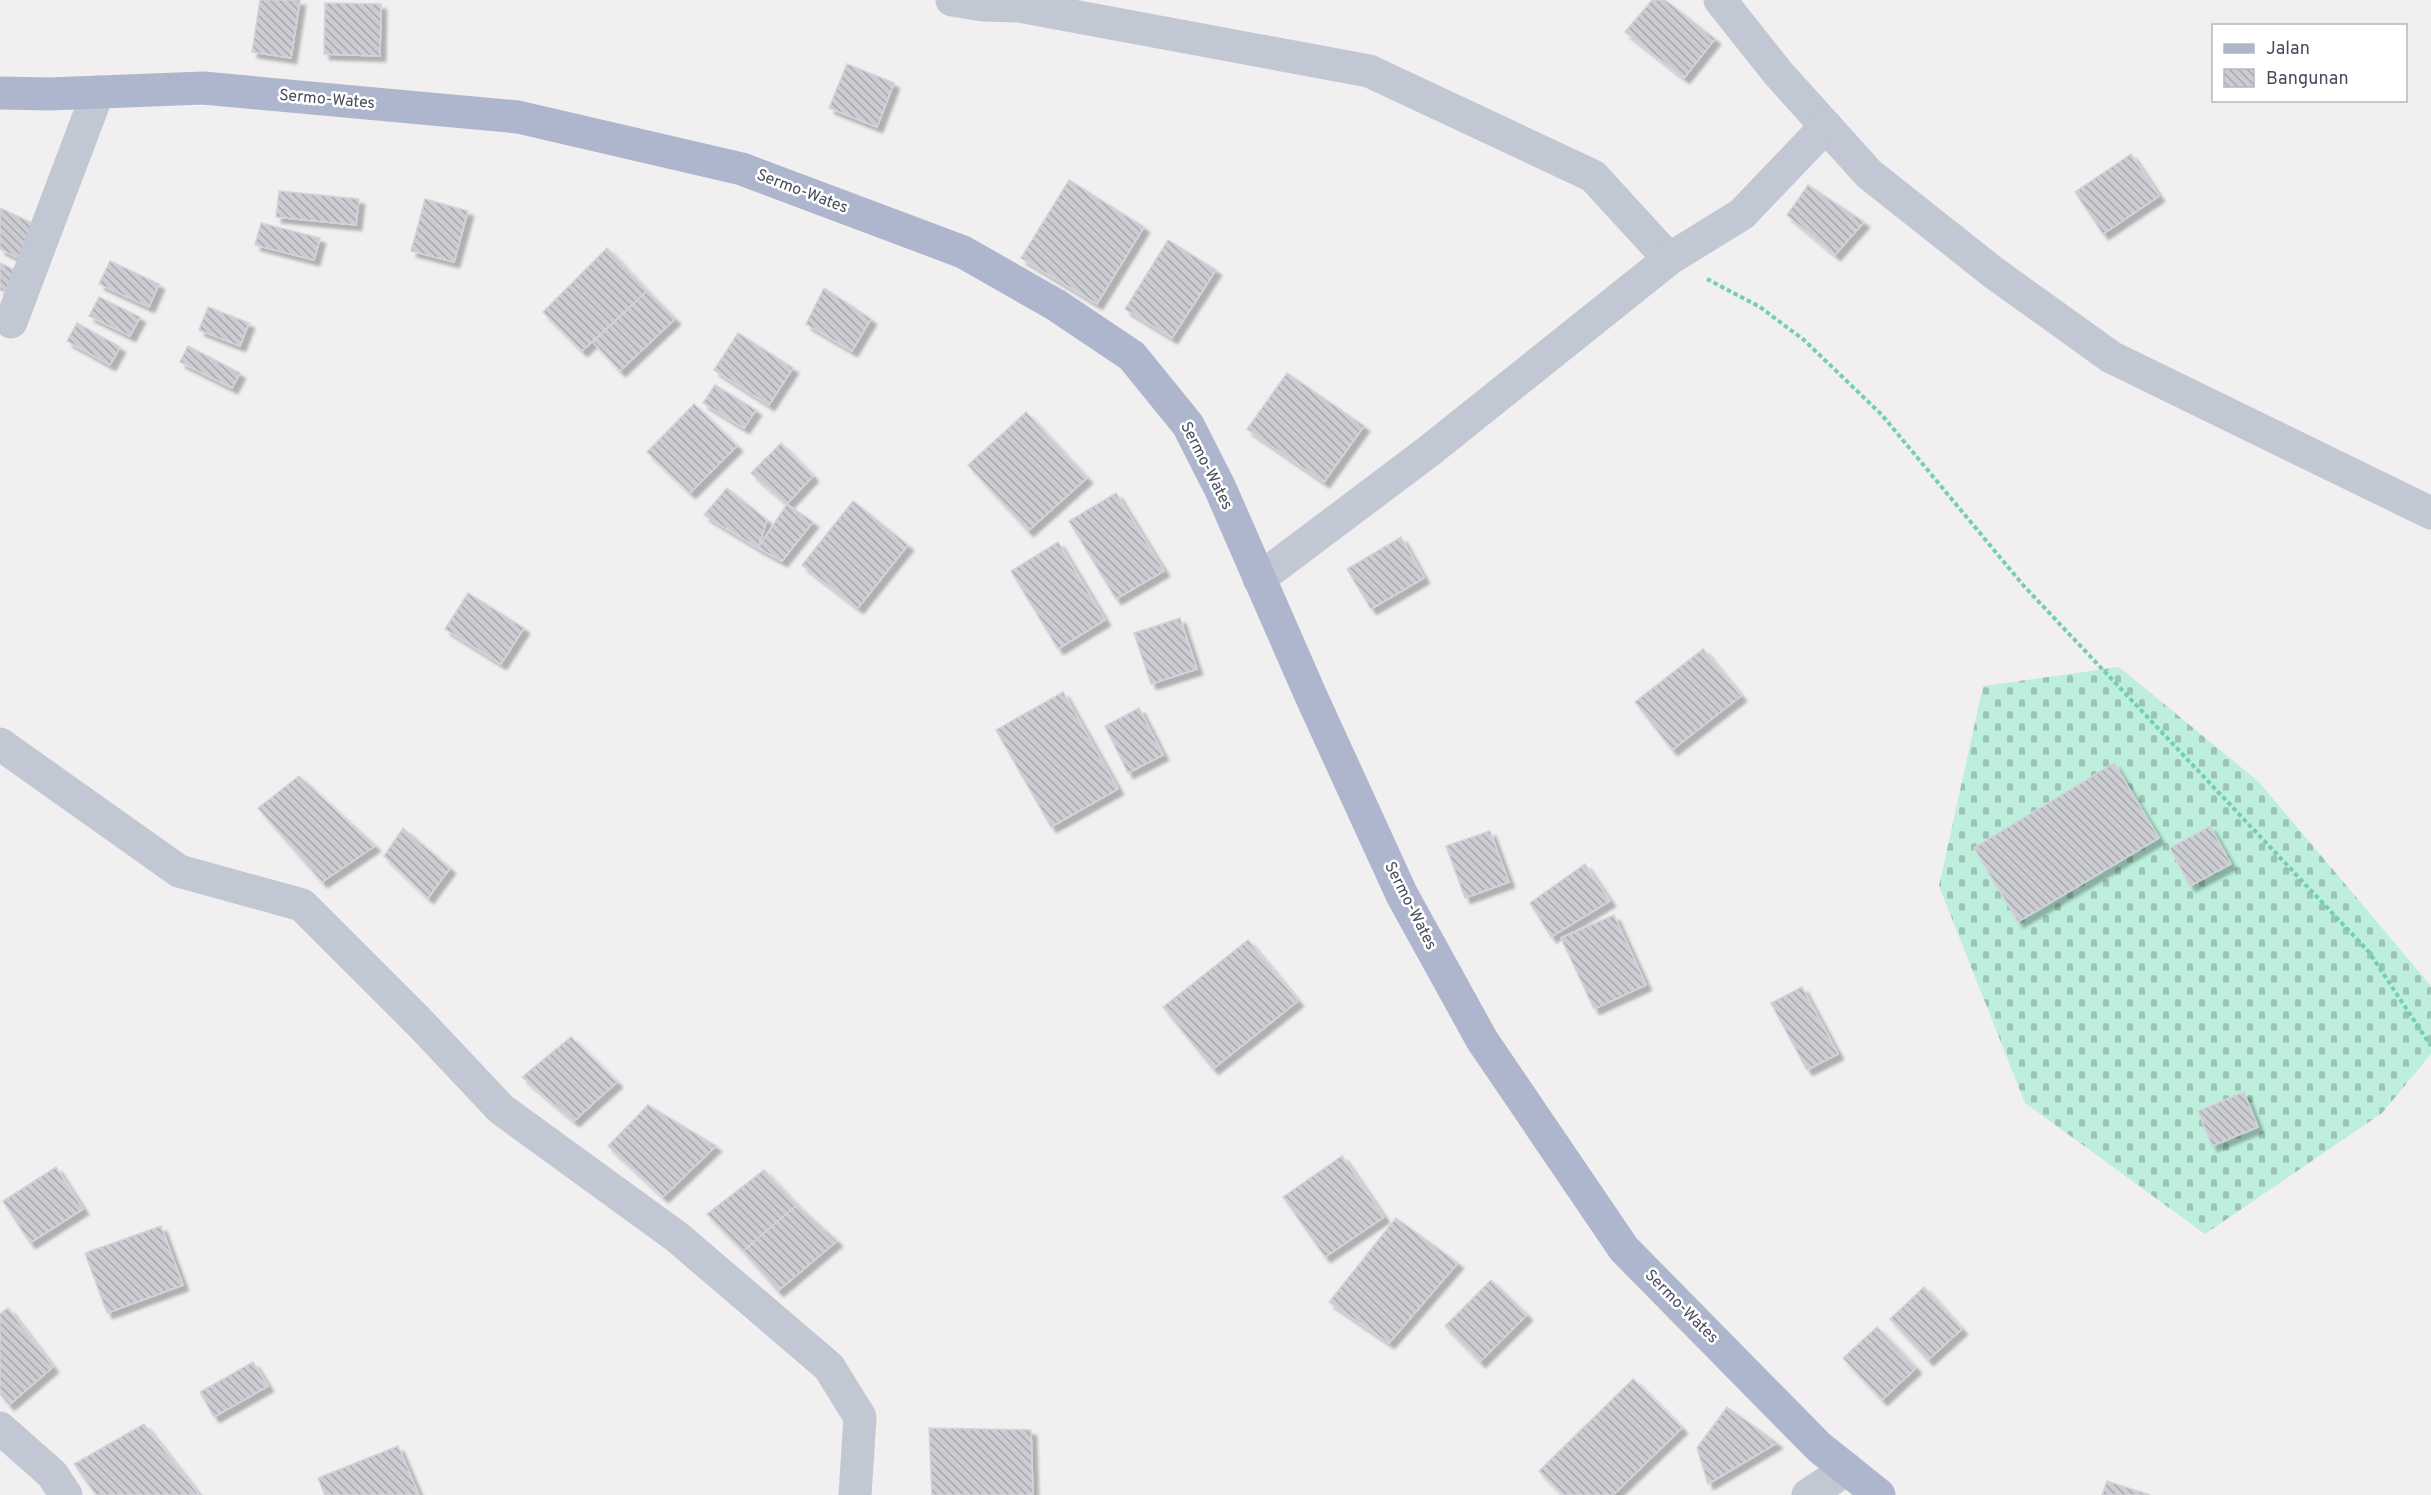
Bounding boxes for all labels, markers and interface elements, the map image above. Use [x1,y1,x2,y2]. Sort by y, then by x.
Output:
legend [2212,24,2407,102]
text: Jalan [2266,38,2310,61]
text: Bangunan [2266,68,2349,91]
street label: Sermo-Wates [278,86,376,114]
street label: Sermo-Wates [753,165,851,219]
street label: Sermo-Wates [1175,419,1237,513]
street label: Sermo-Wates [1379,859,1441,953]
street label: Sermo-Wates [1640,1266,1722,1348]

